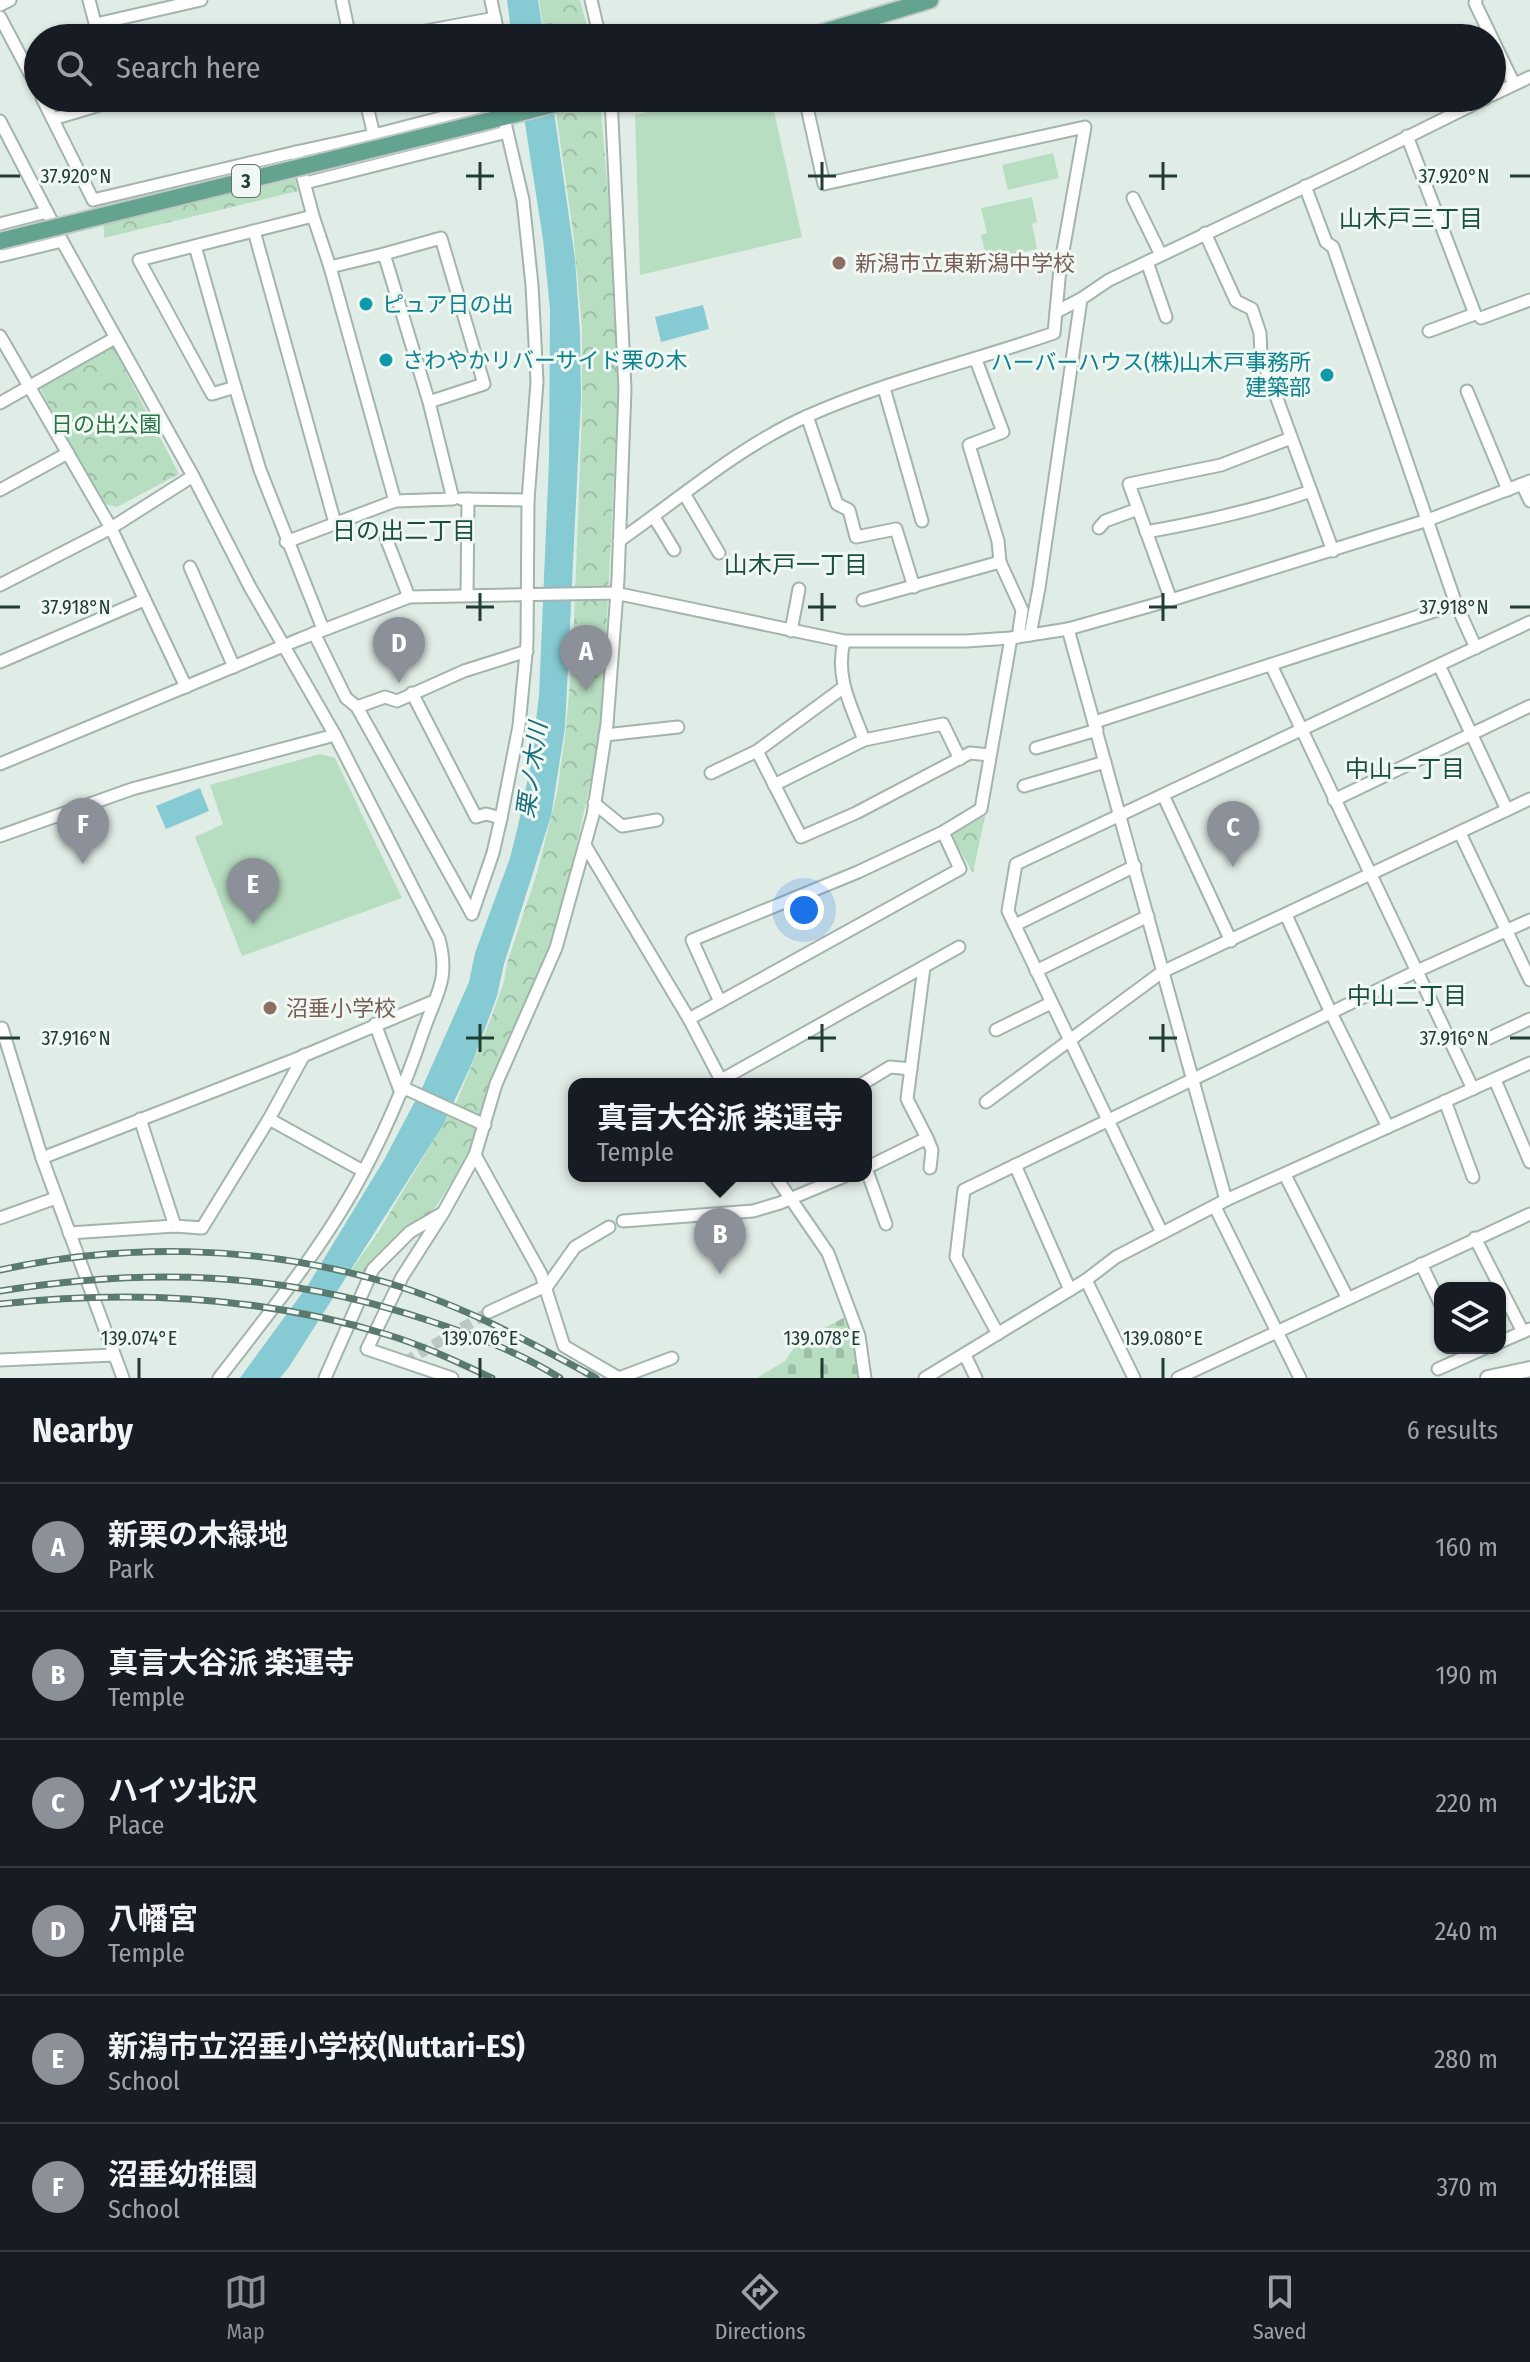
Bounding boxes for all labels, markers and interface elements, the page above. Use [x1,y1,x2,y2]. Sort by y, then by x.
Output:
search box [24,24,1506,112]
icon: search [52,46,96,90]
text: Search here [116,50,261,86]
text: 37.920°N [41,164,111,188]
text: 37.920°N [1419,164,1489,188]
road number: 3 [232,165,260,197]
district label: 山木戸三丁目 [1339,205,1483,233]
place label: 新潟市立東新潟中学校 [855,250,1075,277]
marker: 新潟市立東新潟中学校 [830,254,848,272]
place label: ピュア日の出 [382,291,514,318]
marker: ピュア日の出 [357,295,375,313]
place label: さわやかリバーサイド栗の木 [402,347,688,374]
place label: ハーバーハウス(株)山木戸事務所 建築部 [991,349,1311,401]
marker: さわやかリバーサイド栗の木 [377,351,395,369]
marker: ハーバーハウス(株)山木戸事務所 建築部 [1318,366,1336,384]
park label: 日の出公園 [51,411,161,438]
district label: 日の出二丁目 [332,517,476,545]
district label: 山木戸一丁目 [724,551,868,579]
text: 37.918°N [41,595,111,619]
text: 37.918°N [1419,595,1489,619]
pin: D [373,617,425,683]
pin: A [560,625,612,691]
water label: 栗ノ木川 [511,718,553,819]
district label: 中山一丁目 [1345,755,1465,783]
pin: F [57,798,109,864]
pin: C [1207,801,1259,867]
pin: E [227,858,279,924]
your location [784,890,824,930]
district label: 中山二丁目 [1347,982,1467,1010]
place label: 沼垂小学校 [286,995,396,1022]
marker: 沼垂小学校 [261,999,279,1017]
text: 37.916°N [41,1026,111,1050]
text: 37.916°N [1419,1026,1489,1050]
popup [568,1078,872,1182]
text: 真言大谷派 楽運寺 [597,1100,843,1136]
text: Temple [597,1137,674,1168]
pin: B [694,1208,746,1274]
map controls [1434,1282,1506,1354]
button: layers [1434,1282,1506,1354]
text: 139.074°E [101,1326,177,1350]
text: 139.076°E [442,1326,518,1350]
text: 139.078°E [784,1326,860,1350]
text: 139.080°E [1123,1326,1203,1350]
text: Nearby [32,1410,133,1451]
text: 6 results [1407,1415,1498,1446]
text: 新栗の木緑地 [108,1517,288,1553]
text: A [51,1532,65,1563]
text: 160 m [1435,1532,1498,1563]
text: Park [108,1554,154,1585]
text: 真言大谷派 楽運寺 [108,1645,354,1681]
text: B [51,1660,65,1691]
text: 190 m [1436,1660,1498,1691]
text: Temple [108,1682,185,1713]
text: ハイツ北沢 [108,1773,257,1809]
text: C [51,1788,65,1819]
text: 220 m [1435,1788,1498,1819]
text: Place [108,1810,164,1841]
text: 八幡宮 [108,1901,198,1937]
text: D [50,1916,66,1947]
text: 240 m [1435,1916,1498,1947]
text: Temple [108,1938,185,1969]
text: 新潟市立沼垂小学校(Nuttari-ES) [108,2029,525,2065]
text: E [52,2044,64,2075]
text: 280 m [1434,2044,1498,2075]
text: School [108,2066,180,2097]
text: 沼垂幼稚園 [108,2157,258,2193]
text: F [52,2172,64,2203]
text: 370 m [1437,2172,1498,2203]
text: School [108,2194,180,2225]
tab: Map [224,2270,268,2345]
tab: Directions [715,2270,806,2345]
tab: Saved [1253,2270,1306,2345]

